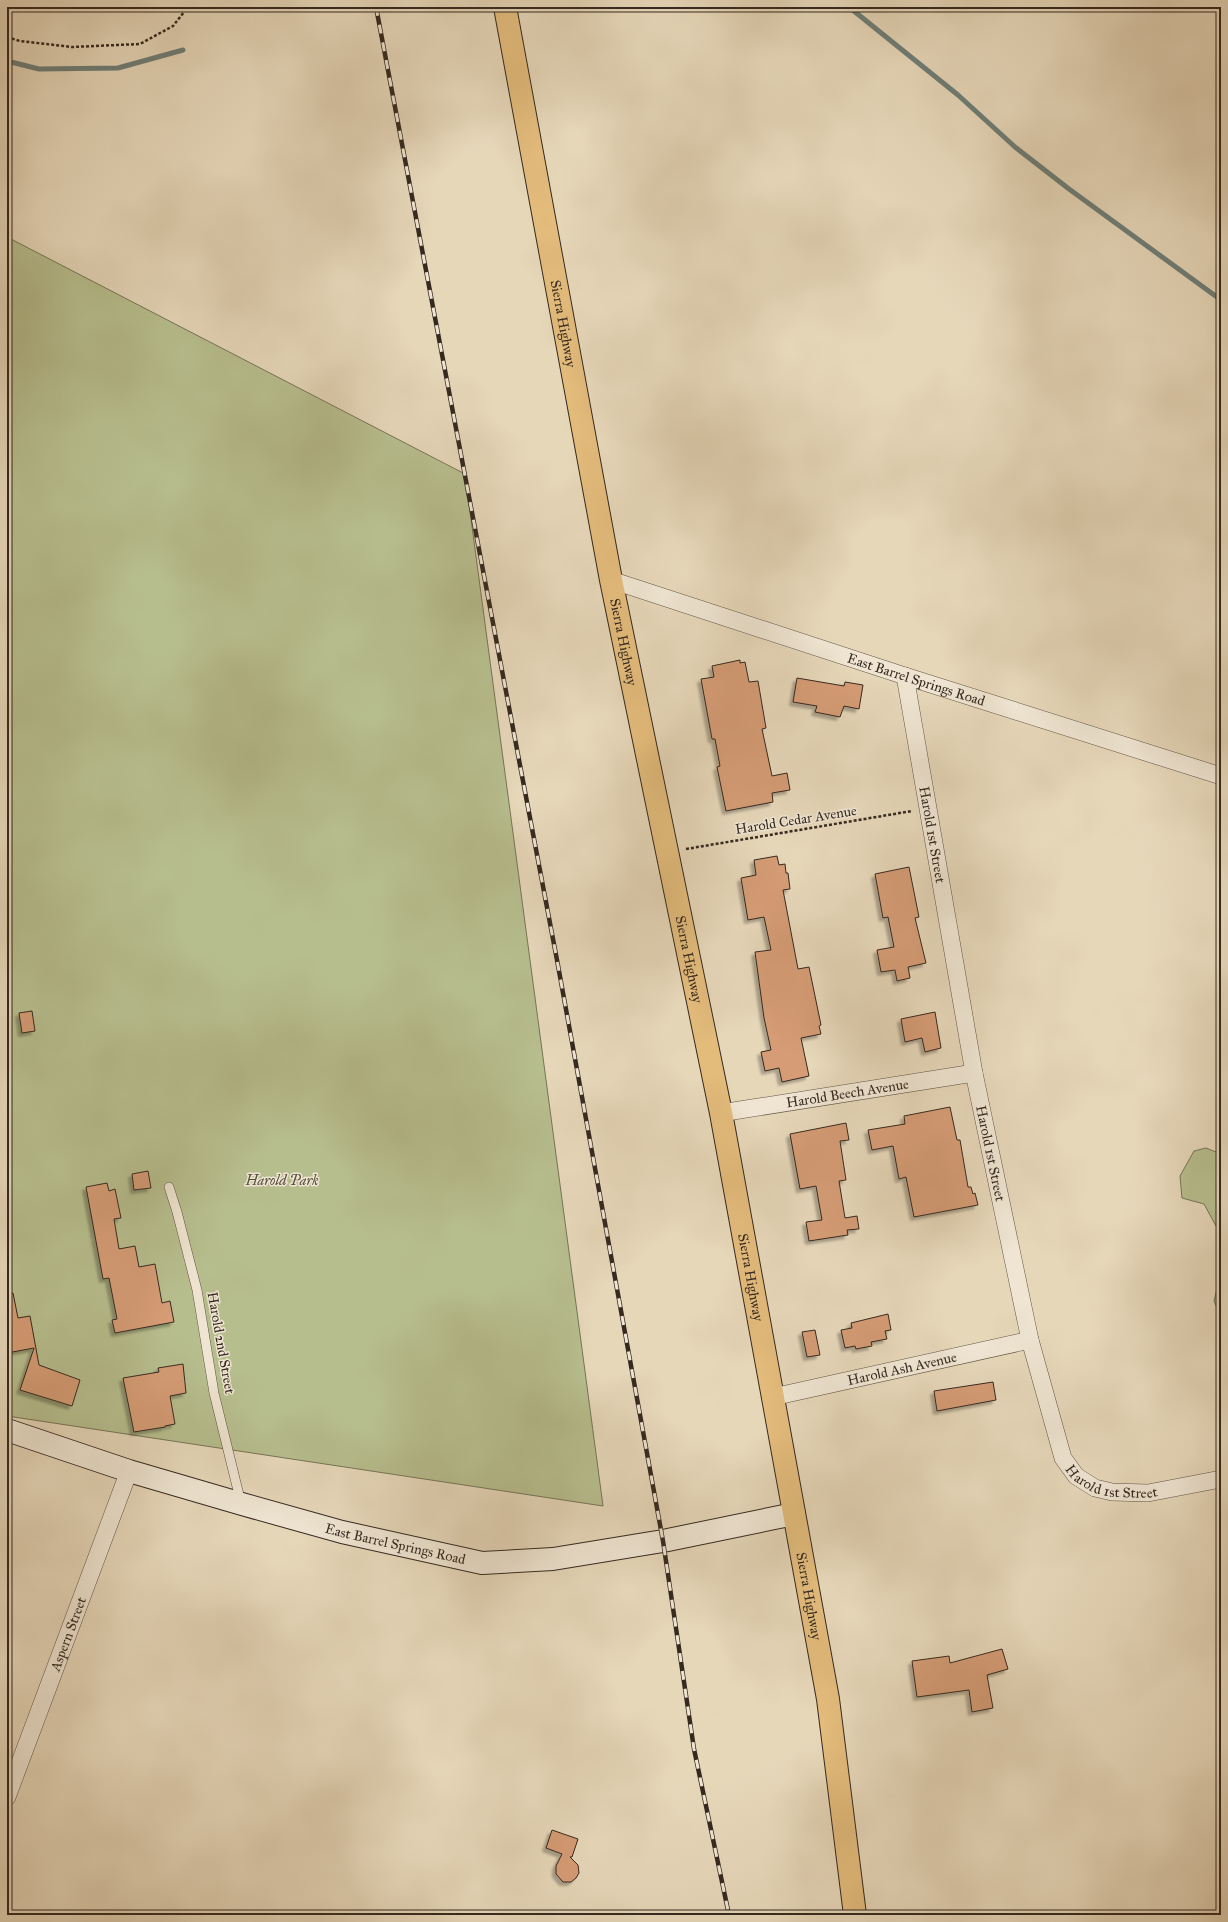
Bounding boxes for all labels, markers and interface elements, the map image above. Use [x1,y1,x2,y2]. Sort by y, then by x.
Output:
street label: Sierra Highway [547,278,580,369]
street label: Sierra Highway [606,597,641,688]
street label: East Barrel Springs Road [845,649,987,709]
street label: Harold 1st Street [916,785,949,884]
street label: Harold Cedar Avenue [734,802,858,838]
street label: Sierra Highway [672,914,707,1005]
street label: Harold Beech Avenue [785,1075,910,1111]
street label: Harold 1st Street [973,1104,1009,1203]
park label: Harold Park [244,1172,319,1189]
street label: Sierra Highway [735,1232,767,1323]
street label: Harold 2nd Street [204,1291,238,1395]
street label: Harold Ash Avenue [846,1348,958,1389]
street label: Harold 1st Street [1062,1461,1159,1502]
street label: East Barrel Springs Road [323,1519,467,1568]
street label: Sierra Highway [793,1551,826,1642]
street label: Aspern Street [46,1594,90,1675]

